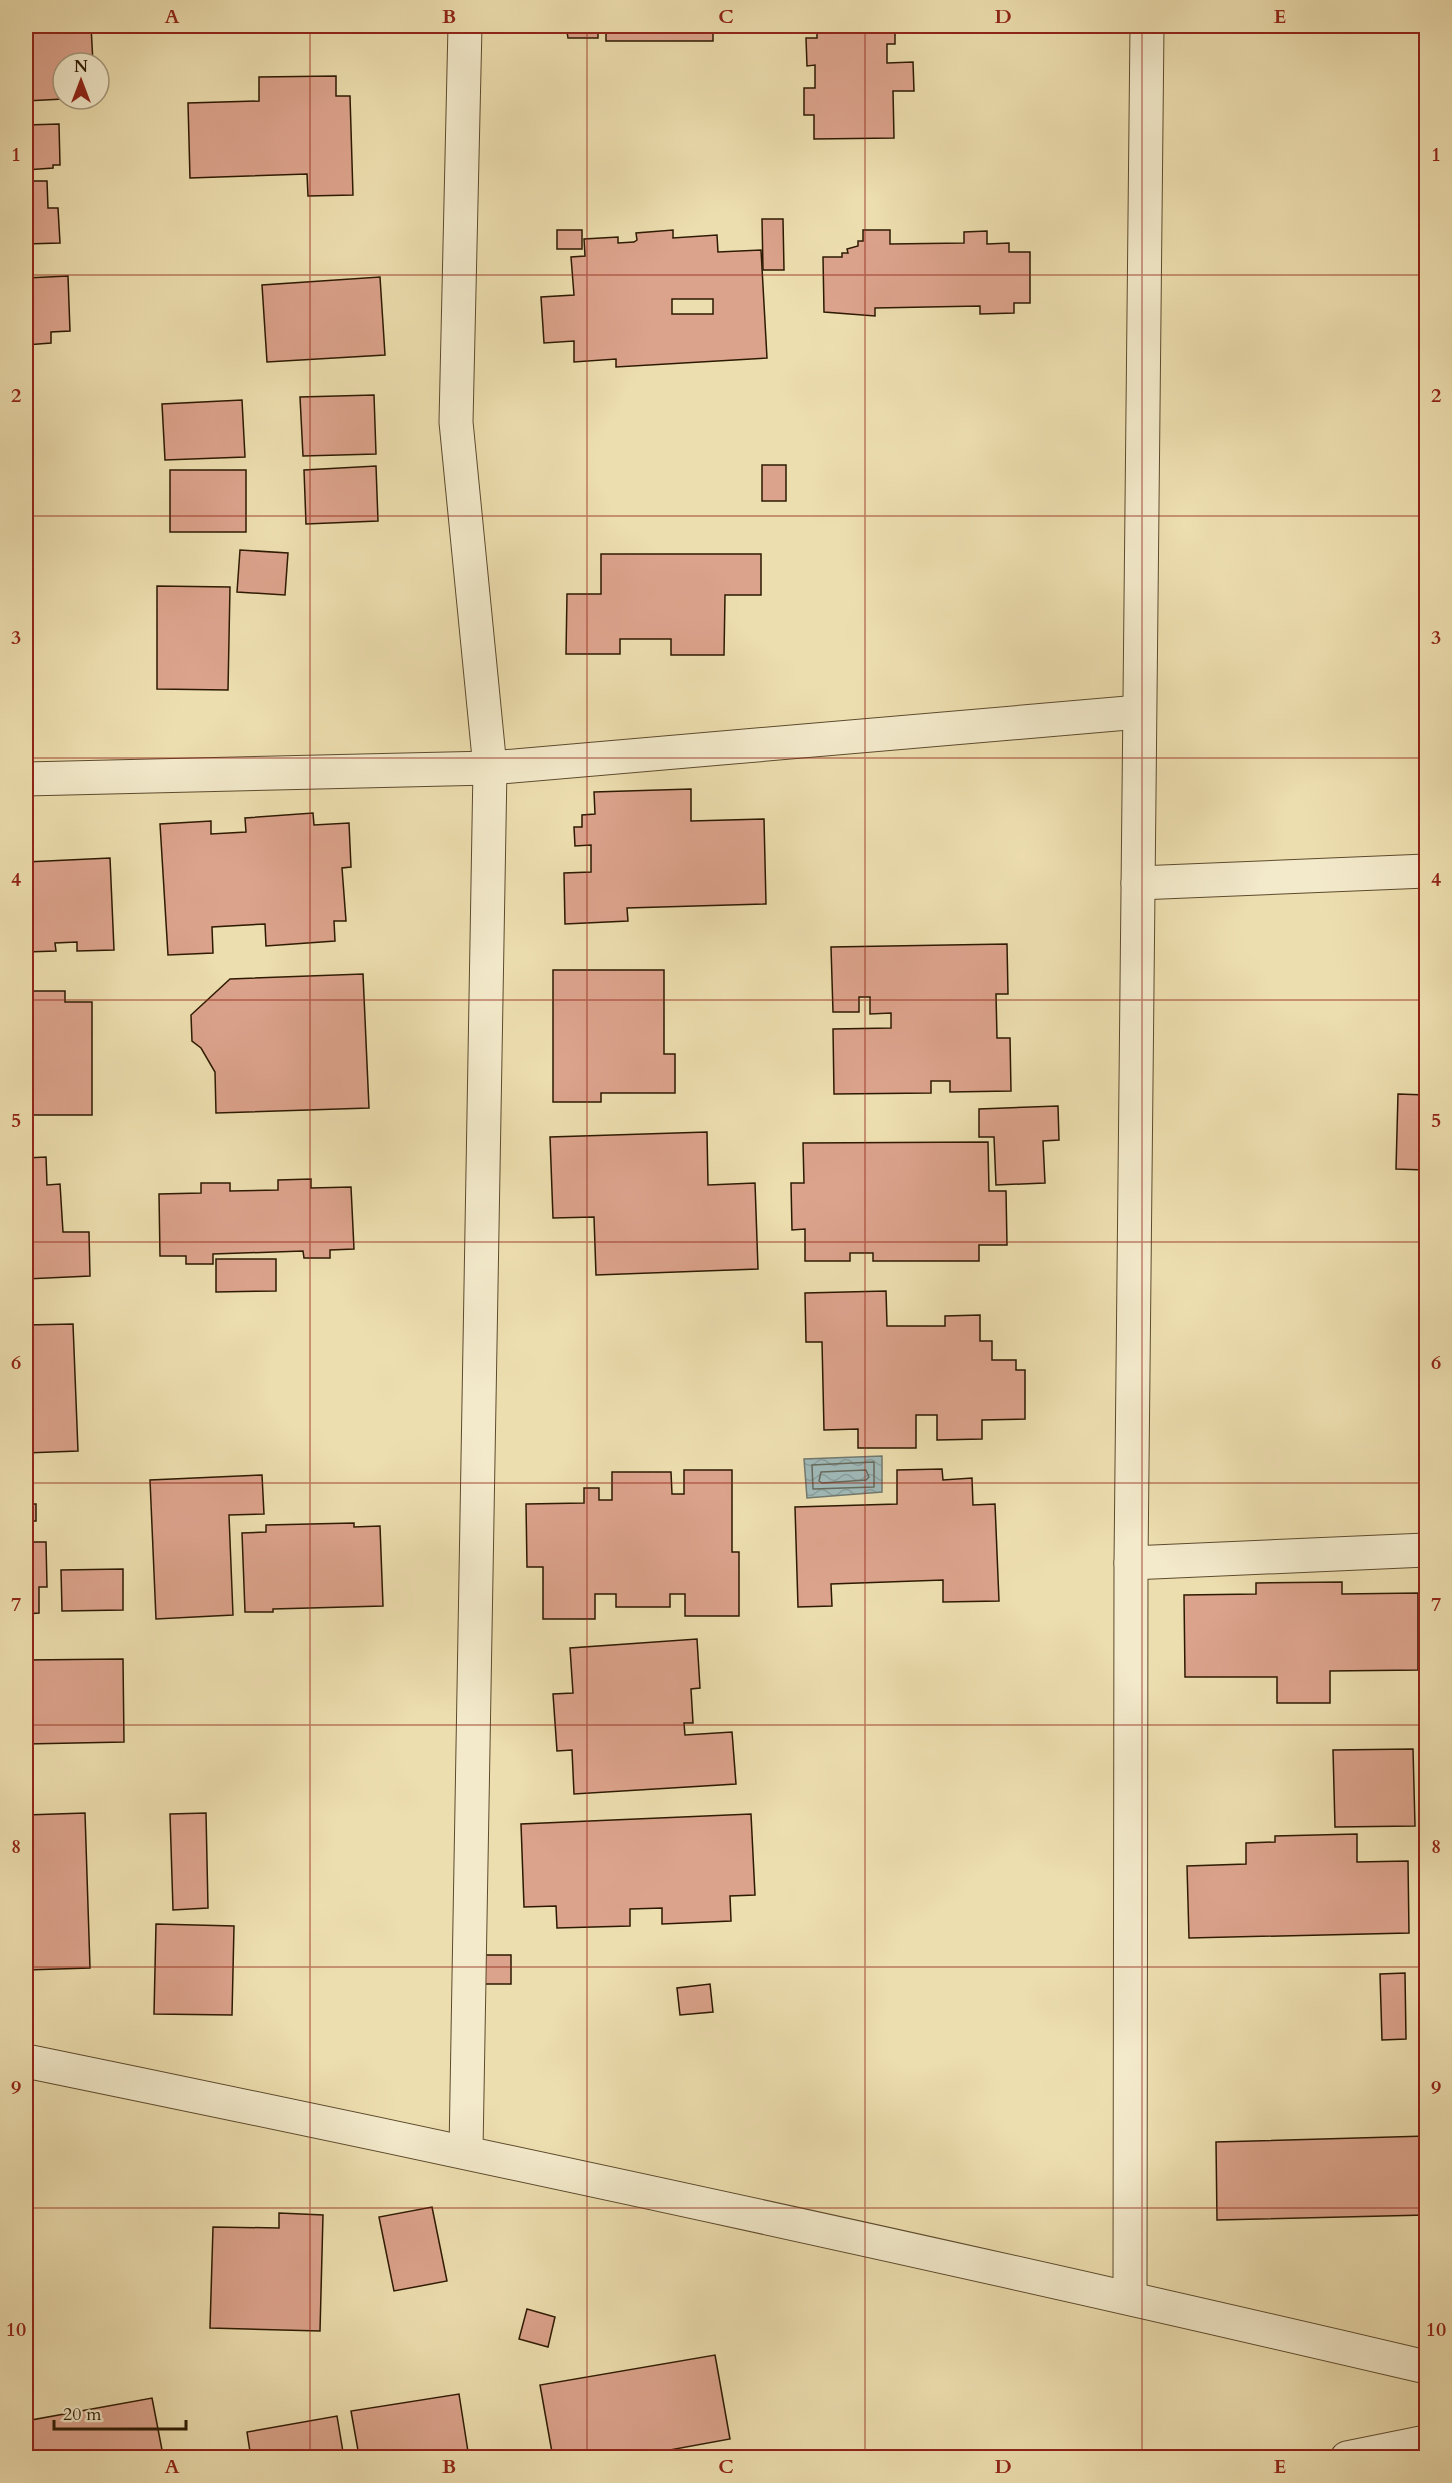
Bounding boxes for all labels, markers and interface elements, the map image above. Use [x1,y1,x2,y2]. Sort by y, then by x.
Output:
text: A [164,3,180,30]
text: B [442,3,456,30]
text: C [718,3,734,30]
text: D [994,3,1012,30]
text: E [1274,3,1286,30]
north arrow [51,51,111,111]
text: N [74,56,88,78]
text: 1 [11,141,21,168]
text: 1 [1431,141,1441,168]
text: 2 [11,382,21,409]
text: 2 [1431,382,1441,409]
text: 3 [11,624,21,651]
text: 3 [1431,624,1441,651]
text: 4 [11,866,21,893]
text: 4 [1431,866,1441,893]
text: 5 [11,1107,21,1134]
text: 5 [1431,1107,1441,1134]
text: 6 [11,1349,21,1376]
text: 6 [1431,1349,1441,1376]
text: 7 [11,1591,21,1618]
text: 7 [1431,1591,1441,1618]
text: 8 [11,1833,21,1860]
text: 8 [1431,1833,1441,1860]
text: 9 [11,2074,21,2101]
text: 9 [1431,2074,1441,2101]
text: 10 [6,2316,26,2343]
text: 10 [1426,2316,1446,2343]
scale bar [54,2393,186,2431]
text: 20 m [63,2402,102,2427]
text: A [164,2453,180,2480]
text: B [442,2453,456,2480]
text: C [718,2453,734,2480]
text: D [994,2453,1012,2480]
text: E [1274,2453,1286,2480]

